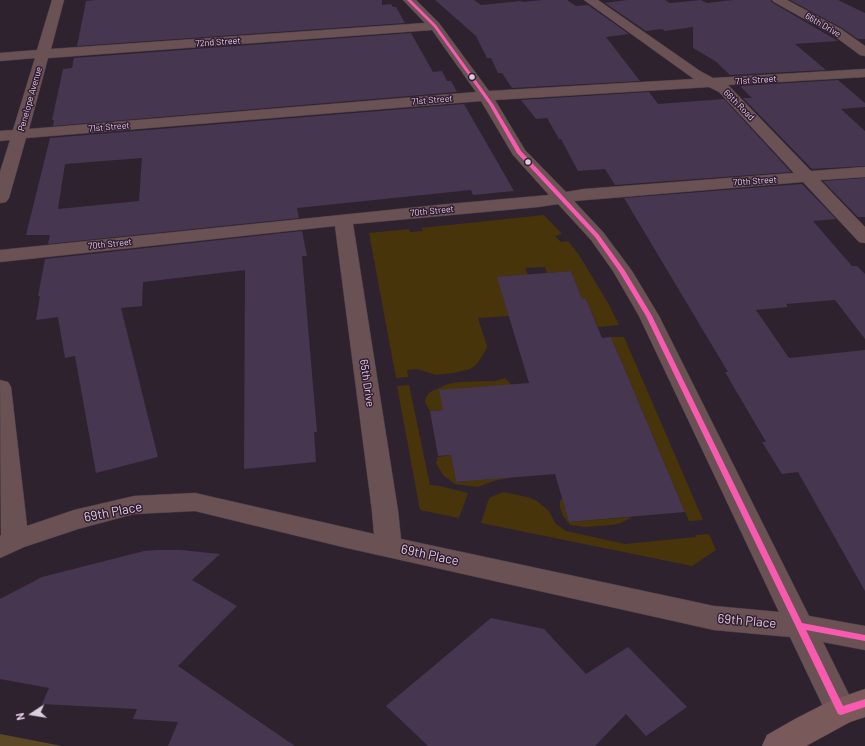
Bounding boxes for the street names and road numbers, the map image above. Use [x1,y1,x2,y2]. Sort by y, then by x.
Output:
street label: 66th Drive [803,11,843,39]
street label: 72nd Street [195,35,241,49]
street label: Penelope Avenue [16,65,44,133]
street label: 71st Street [735,73,777,87]
street label: 66th Road [721,87,757,123]
street label: 71st Street [411,93,453,107]
street label: 71st Street [88,120,130,134]
street label: 70th Street [733,174,777,188]
street label: 70th Street [410,203,454,219]
street label: 70th Street [88,236,132,252]
street label: 65th Drive [357,358,377,408]
street label: 69th Place [83,499,143,525]
street label: 69th Place [400,541,460,569]
street label: 69th Place [717,611,777,631]

